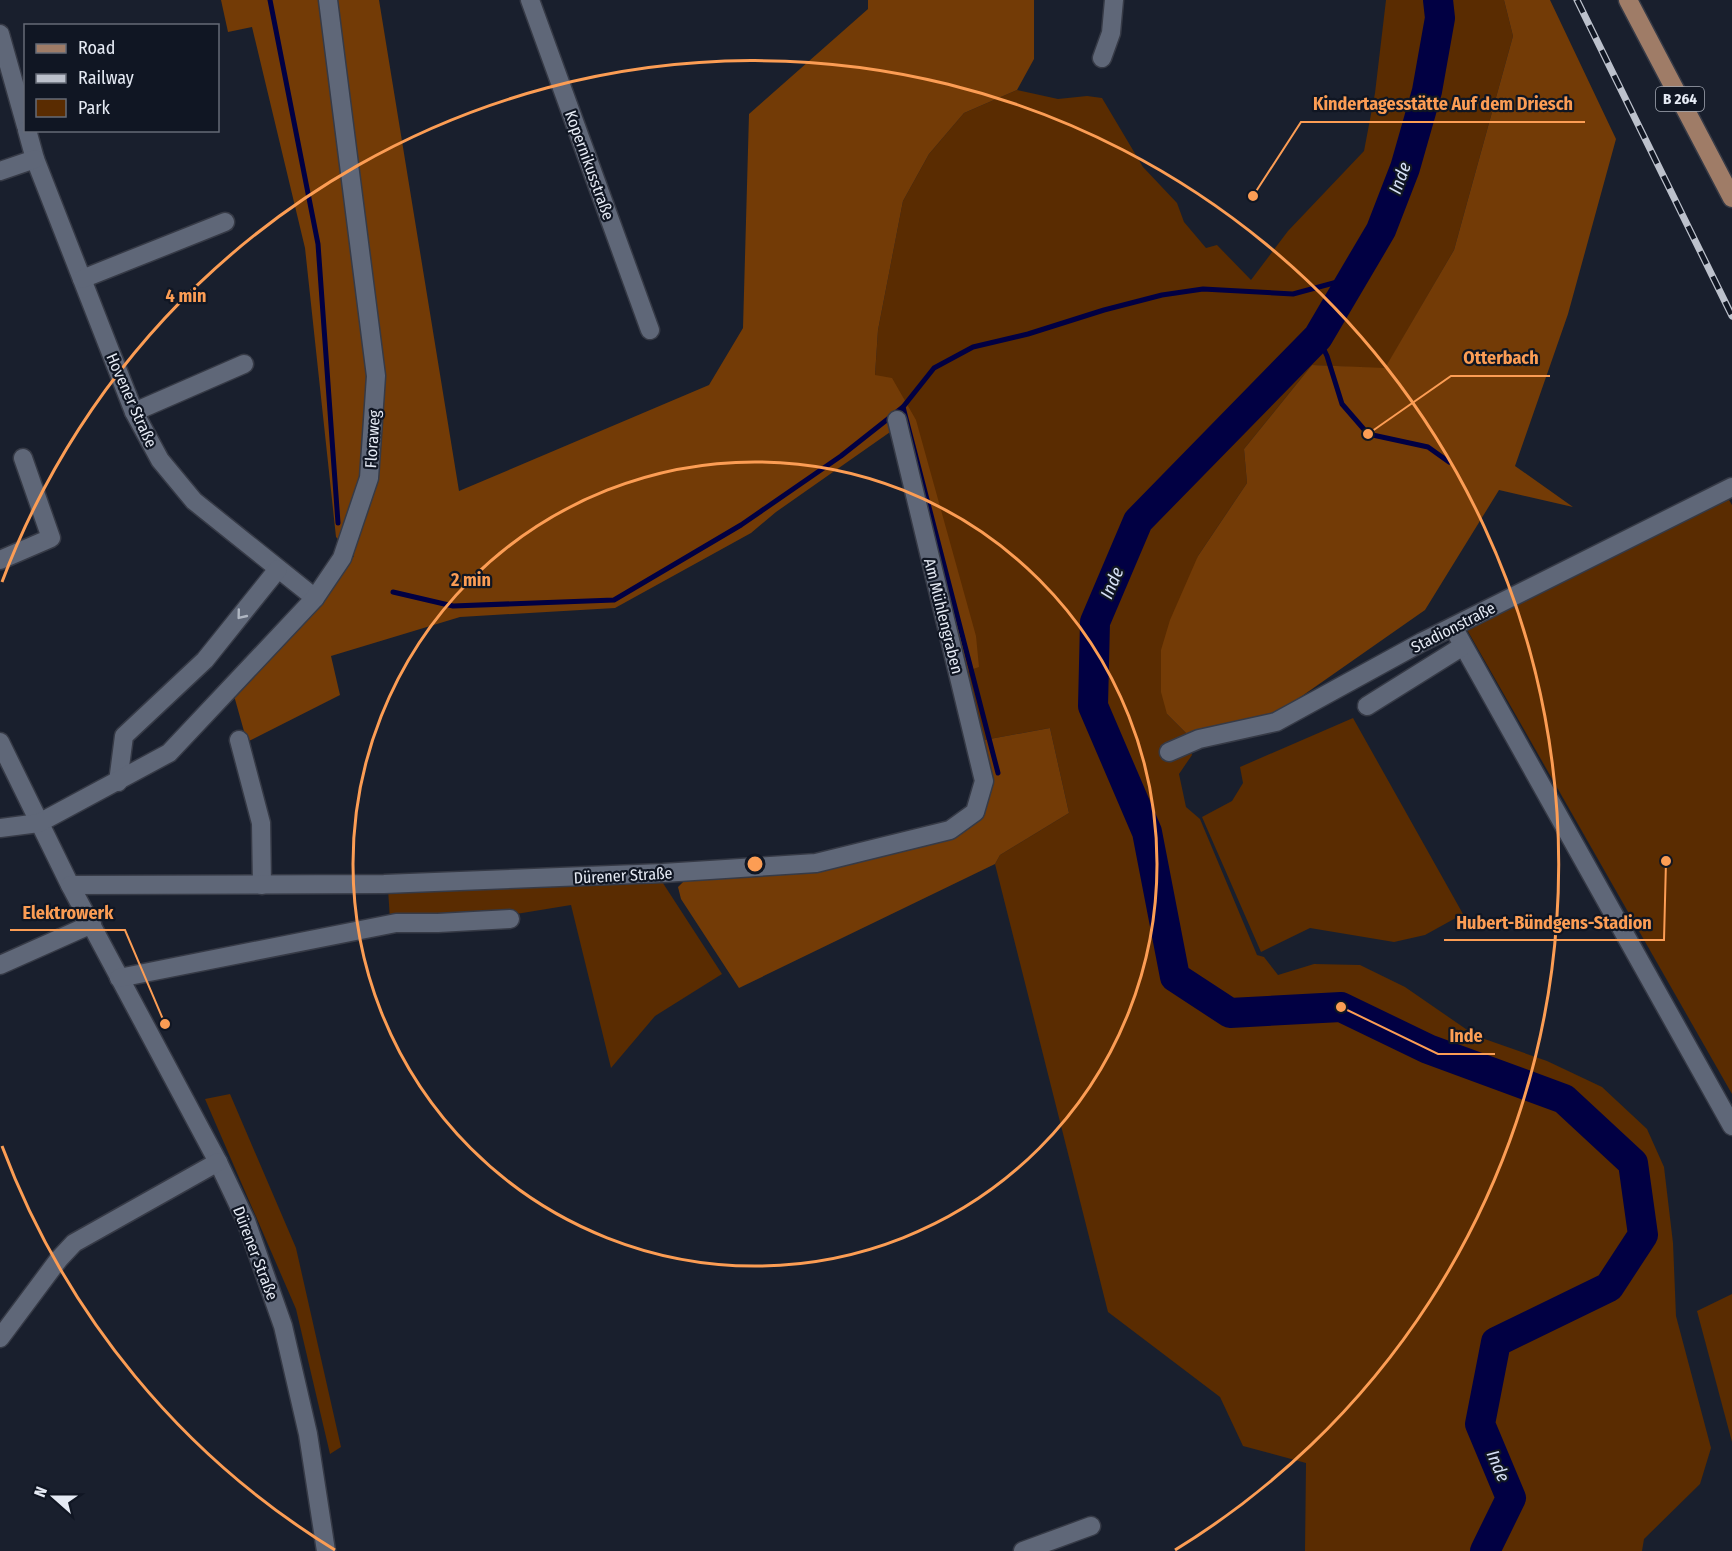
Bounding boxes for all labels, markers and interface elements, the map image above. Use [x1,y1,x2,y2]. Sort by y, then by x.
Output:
legend [24,24,219,132]
text: Road [78,37,115,59]
text: Railway [78,67,134,89]
callout: Kindertagesstätte Auf dem Driesch [1301,86,1585,122]
road number: B 264 [1656,87,1704,111]
text: Kindertagesstätte Auf dem Driesch [1313,93,1573,115]
text: Park [78,97,111,119]
street label: Kopernikusstraße [561,108,618,223]
water label: Inde [1384,159,1416,197]
text: 4 min [166,285,206,307]
callout: Otterbach [1451,340,1550,376]
text: Otterbach [1463,347,1539,369]
street label: Hovener Straße [102,350,161,450]
street label: Floraweg [361,409,384,469]
street label: Am Mühlengraben [920,556,967,676]
water label: Inde [1096,563,1129,602]
text: 2 min [450,569,491,591]
street label: Stadionstraße [1408,598,1499,657]
one-way arrow [238,608,249,619]
centre of rings [745,854,765,874]
street label: Dürener Straße [573,863,673,888]
callout: Elektrowerk [10,894,125,930]
text: Elektrowerk [23,902,114,924]
callout: Hubert-Bündgens-Stadion [1444,904,1664,940]
text: Hubert-Bündgens-Stadion [1456,912,1652,934]
callout: Inde [1438,1018,1495,1054]
text: Inde [1449,1025,1483,1047]
street label: Dürener Straße [229,1204,282,1303]
water label: Inde [1482,1447,1515,1486]
north arrow [24,1467,84,1527]
text: N [30,1484,51,1500]

